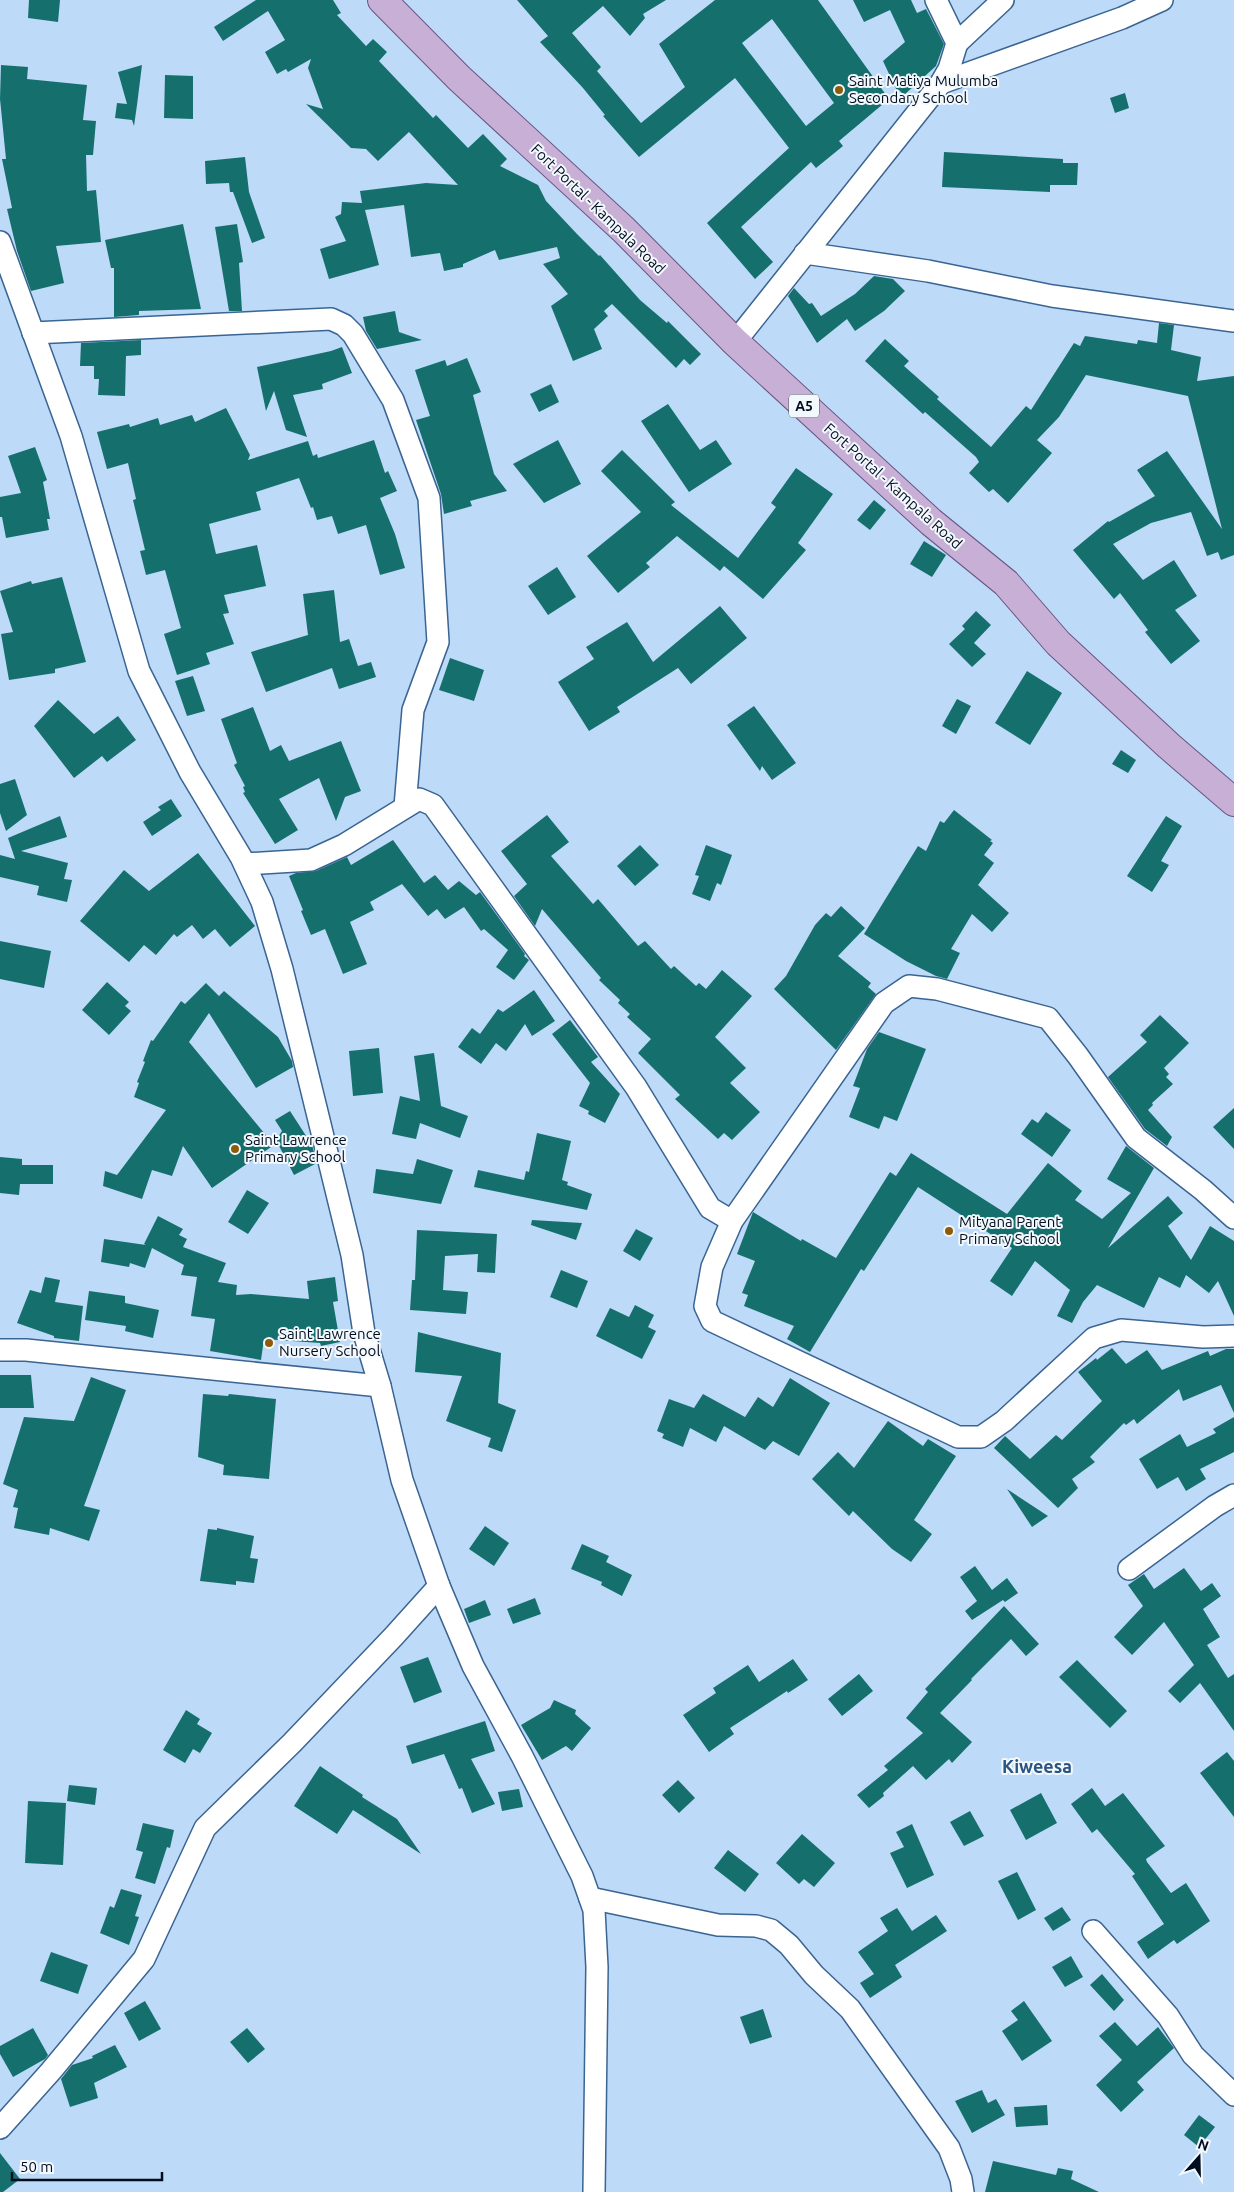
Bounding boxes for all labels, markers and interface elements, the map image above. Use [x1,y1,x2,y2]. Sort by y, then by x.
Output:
place label: Saint Matiya Mulumba Secondary School [849,72,998,106]
marker: Saint Matiya Mulumba Secondary School [833,84,845,96]
street label: Fort Portal - Kampala Road [528,140,669,277]
road number: A5 [789,394,819,418]
street label: Fort Portal - Kampala Road [821,419,966,552]
place label: Saint Lawrence Primary School [245,1131,347,1165]
marker: Saint Lawrence Primary School [229,1143,241,1155]
place label: Mityana Parent Primary School [959,1213,1061,1247]
marker: Mityana Parent Primary School [943,1225,955,1237]
place label: Saint Lawrence Nursery School [279,1325,381,1359]
marker: Saint Lawrence Nursery School [263,1337,275,1349]
district label: Kiweesa [1002,1756,1072,1776]
north arrow [1174,2132,1224,2182]
text: N [1196,2135,1211,2154]
scale bar [12,2150,162,2182]
text: 50 m [20,2158,53,2175]

